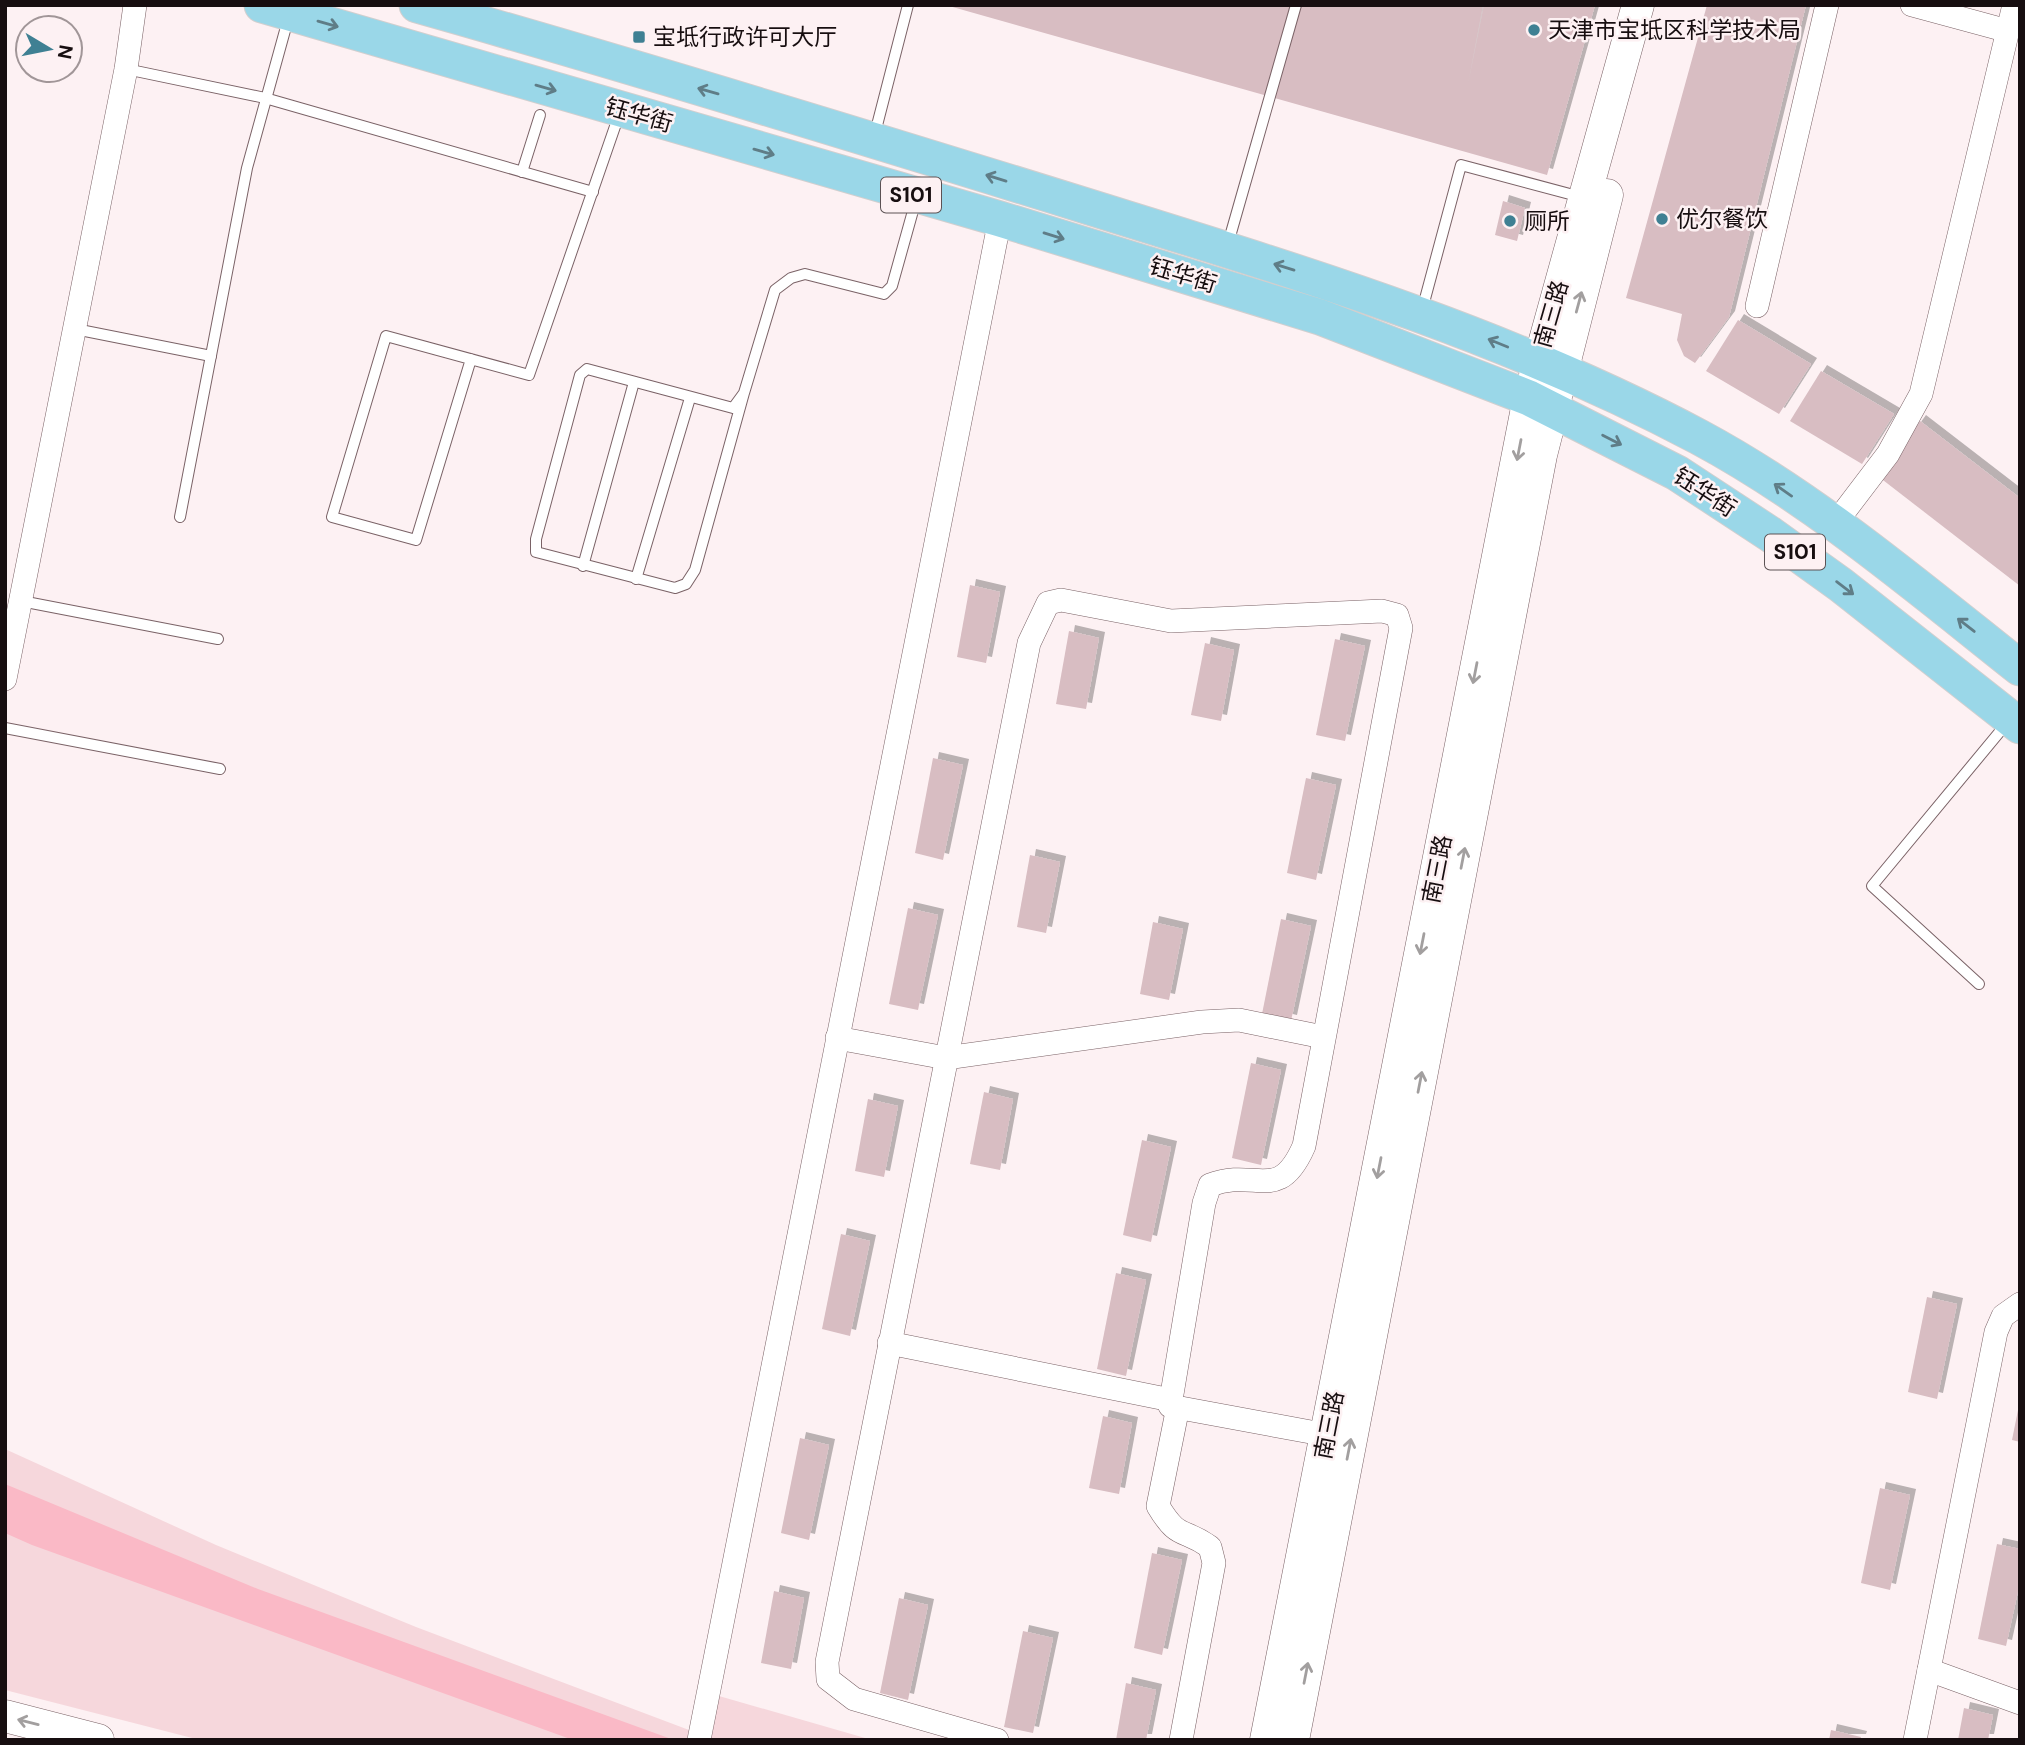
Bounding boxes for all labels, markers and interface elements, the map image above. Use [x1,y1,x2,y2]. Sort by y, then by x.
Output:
north arrow [14,14,84,84]
place label: 天津市宝坻区科学技术局 [1548,15,1801,45]
one-way arrow [317,19,339,32]
place label: 宝坻行政许可大厅 [653,22,837,52]
marker: 天津市宝坻区科学技术局 [1526,22,1542,38]
marker: 宝坻行政许可大厅 [631,29,647,45]
text: N [52,43,79,61]
one-way arrow [535,82,557,95]
one-way arrow [697,83,719,96]
street label: 钰华街 [602,91,676,139]
one-way arrow [753,146,775,159]
one-way arrow [985,170,1007,183]
road number: S101 [881,178,941,212]
place label: 优尔餐饮 [1676,204,1768,234]
place label: 厕所 [1524,206,1570,236]
marker: 优尔餐饮 [1654,211,1670,227]
marker: 厕所 [1502,213,1518,229]
one-way arrow [1042,230,1064,243]
street label: 钰华街 [1146,251,1220,299]
one-way arrow [1273,260,1295,272]
street label: 南三路 [1527,277,1575,351]
one-way arrow [1573,291,1586,314]
one-way arrow [1487,336,1509,349]
one-way arrow [1601,433,1622,447]
one-way arrow [1511,438,1525,461]
street label: 钰华街 [1668,461,1742,523]
one-way arrow [1774,483,1793,497]
road number: S101 [1765,534,1825,570]
one-way arrow [1835,580,1854,595]
one-way arrow [1958,618,1976,633]
one-way arrow [1468,661,1481,684]
street label: 南三路 [1416,832,1458,906]
one-way arrow [1457,847,1470,870]
one-way arrow [1415,932,1429,955]
one-way arrow [1414,1071,1427,1094]
one-way arrow [1371,1156,1385,1179]
street label: 南三路 [1308,1388,1350,1462]
one-way arrow [1343,1438,1356,1461]
one-way arrow [1300,1662,1313,1685]
one-way arrow [17,1715,40,1728]

